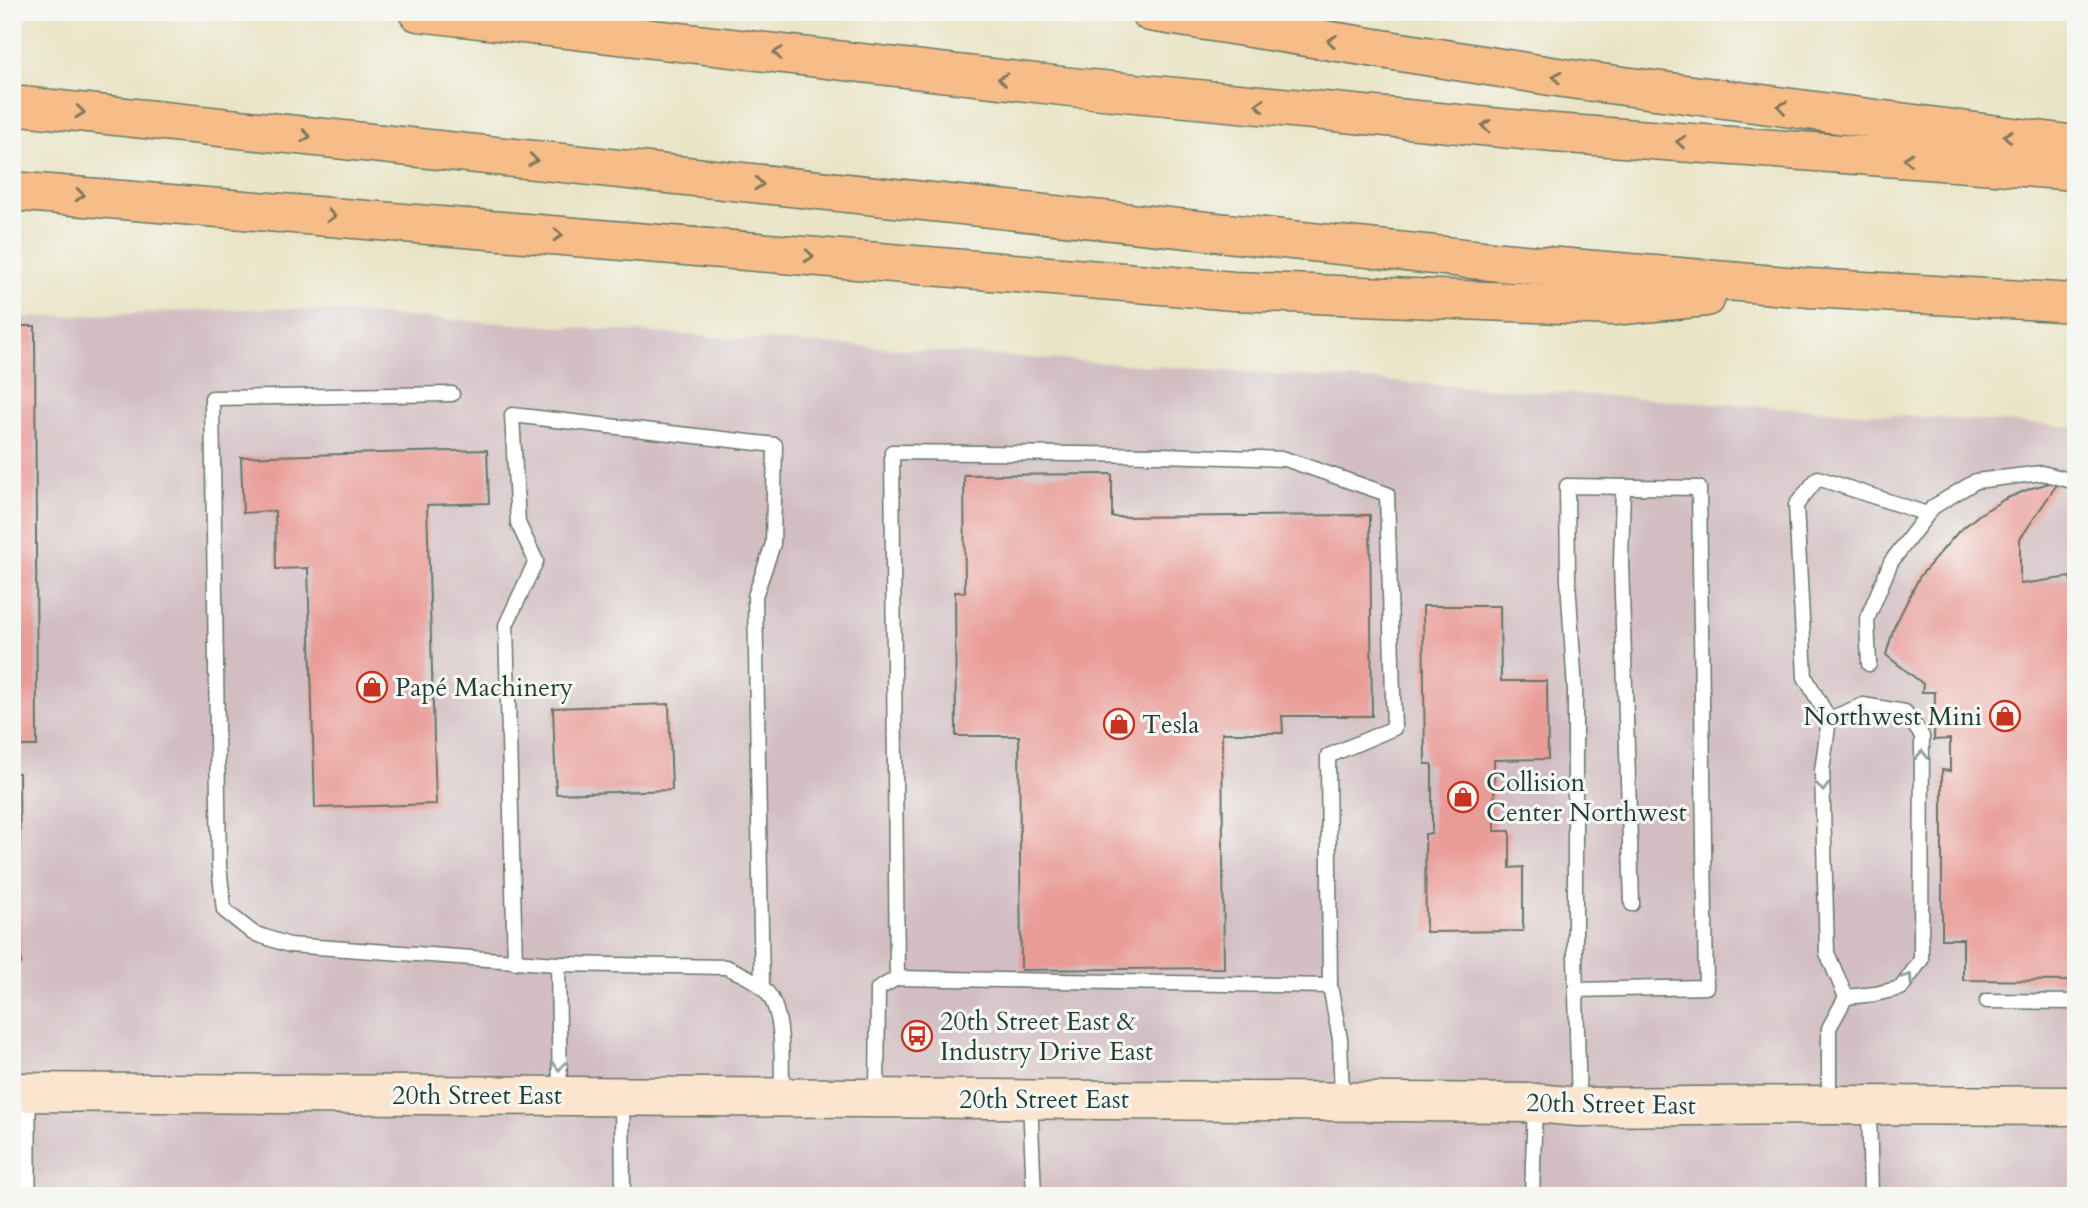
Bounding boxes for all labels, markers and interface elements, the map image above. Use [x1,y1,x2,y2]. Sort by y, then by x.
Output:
one-way arrow [1326,34,1338,49]
one-way arrow [772,46,783,61]
one-way arrow [1551,70,1563,85]
one-way arrow [998,72,1009,87]
one-way arrow [1254,98,1265,113]
one-way arrow [1777,100,1788,115]
one-way arrow [74,105,86,120]
one-way arrow [1481,119,1492,134]
one-way arrow [301,128,312,143]
one-way arrow [2002,129,2014,144]
one-way arrow [1675,135,1686,150]
one-way arrow [527,152,538,167]
one-way arrow [1902,152,1913,167]
one-way arrow [753,176,765,191]
one-way arrow [75,187,86,202]
one-way arrow [326,208,337,223]
one-way arrow [553,227,564,242]
one-way arrow [804,248,815,263]
shop icon: Papé Machinery [355,670,389,704]
place label: Papé Machinery [395,670,573,705]
place label: Northwest Mini [1803,699,1982,734]
shop icon: Northwest Mini [1988,699,2022,733]
shop icon: Tesla [1102,707,1136,741]
place label: Tesla [1142,707,1199,742]
one-way arrow [1914,749,1930,759]
place label: Collision Center Northwest [1486,765,1687,830]
shop icon: Collision Center Northwest [1446,780,1480,814]
one-way arrow [1815,782,1830,793]
one-way arrow [1900,973,1912,986]
place label: 20th Street East & Industry Drive East [940,1004,1153,1069]
bus stop icon: 20th Street East & Industry Drive East [900,1019,934,1053]
one-way arrow [551,1061,567,1071]
street label: 20th Street East [392,1078,562,1113]
street label: 20th Street East [959,1082,1129,1117]
street label: 20th Street East [1526,1085,1696,1123]

